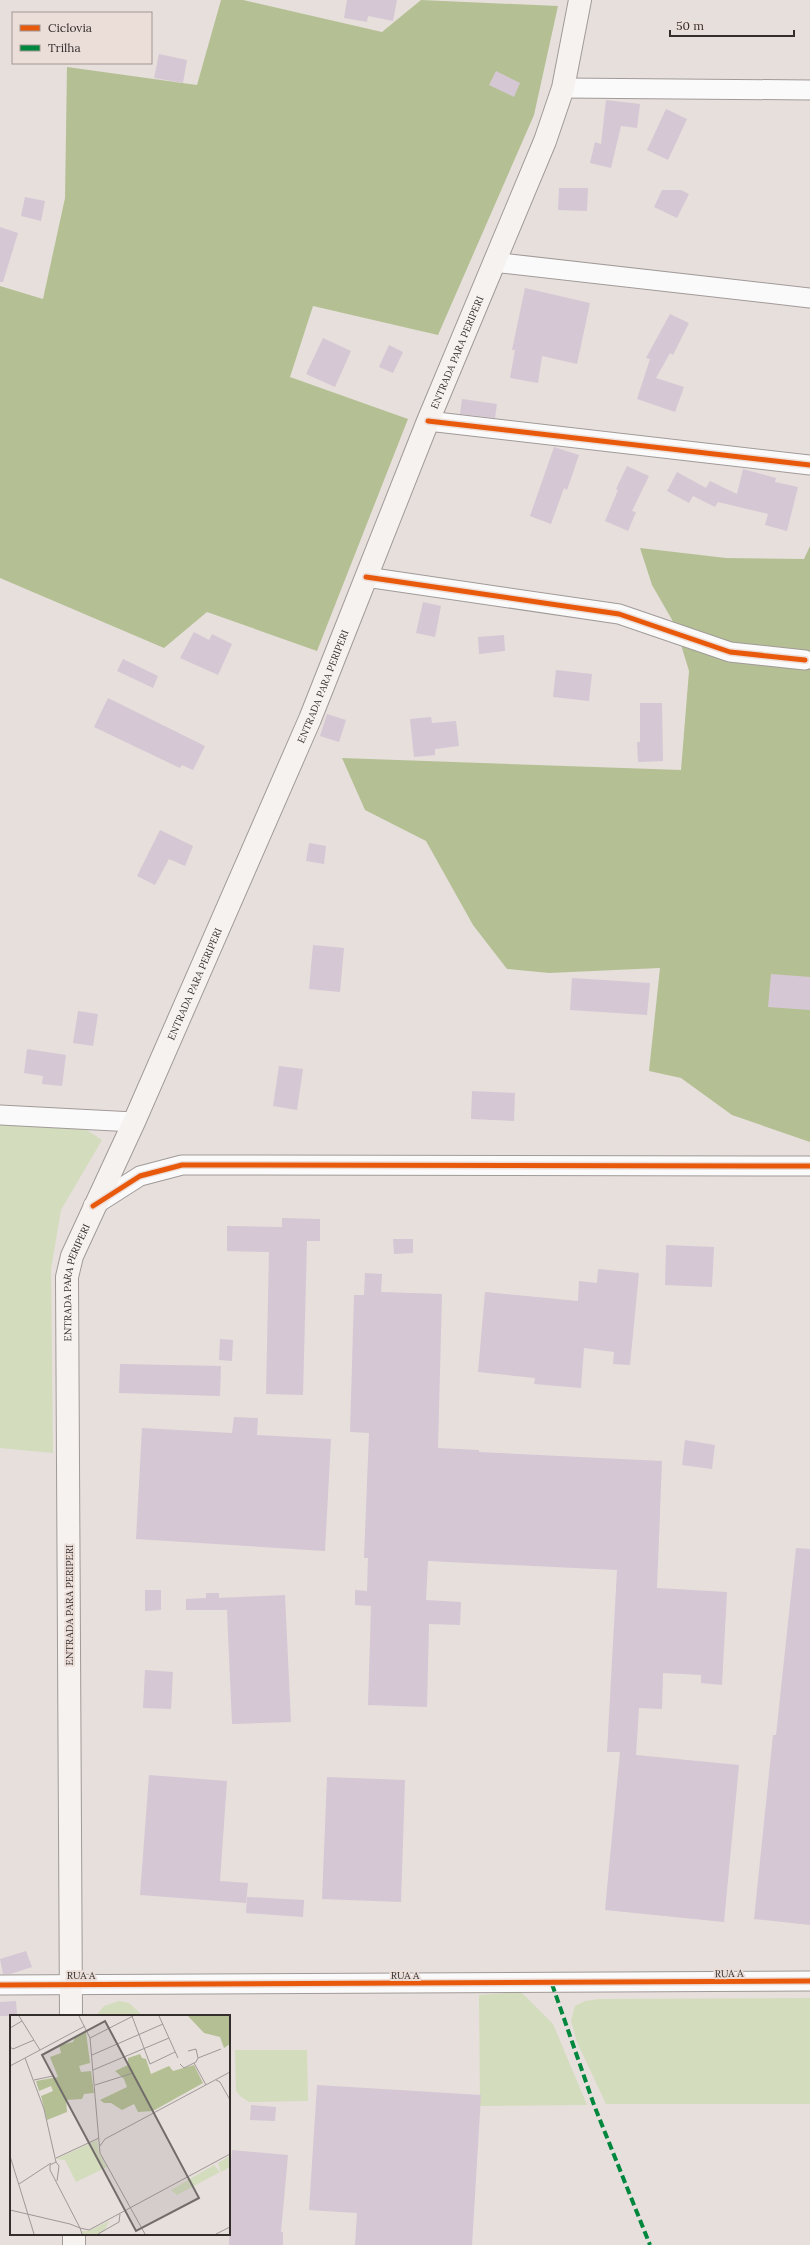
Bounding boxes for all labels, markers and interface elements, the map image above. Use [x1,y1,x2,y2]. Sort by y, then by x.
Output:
legend [12,12,152,64]
scale bar [670,12,794,38]
text: 50 m [676,18,704,33]
text: Ciclovia [48,20,92,35]
text: Trilha [48,40,81,55]
street label: ENTRADA PARA PERIPERI [428,294,486,411]
street label: ENTRADA PARA PERIPERI [294,628,352,745]
street label: ENTRADA PARA PERIPERI [165,926,225,1042]
street label: ENTRADA PARA PERIPERI [60,1222,93,1342]
street label: ENTRADA PARA PERIPERI [63,1545,76,1665]
street label: RUA A [715,1967,744,1980]
street label: RUA A [67,1969,96,1982]
street label: RUA A [391,1969,420,1982]
inset map [10,2015,230,2235]

